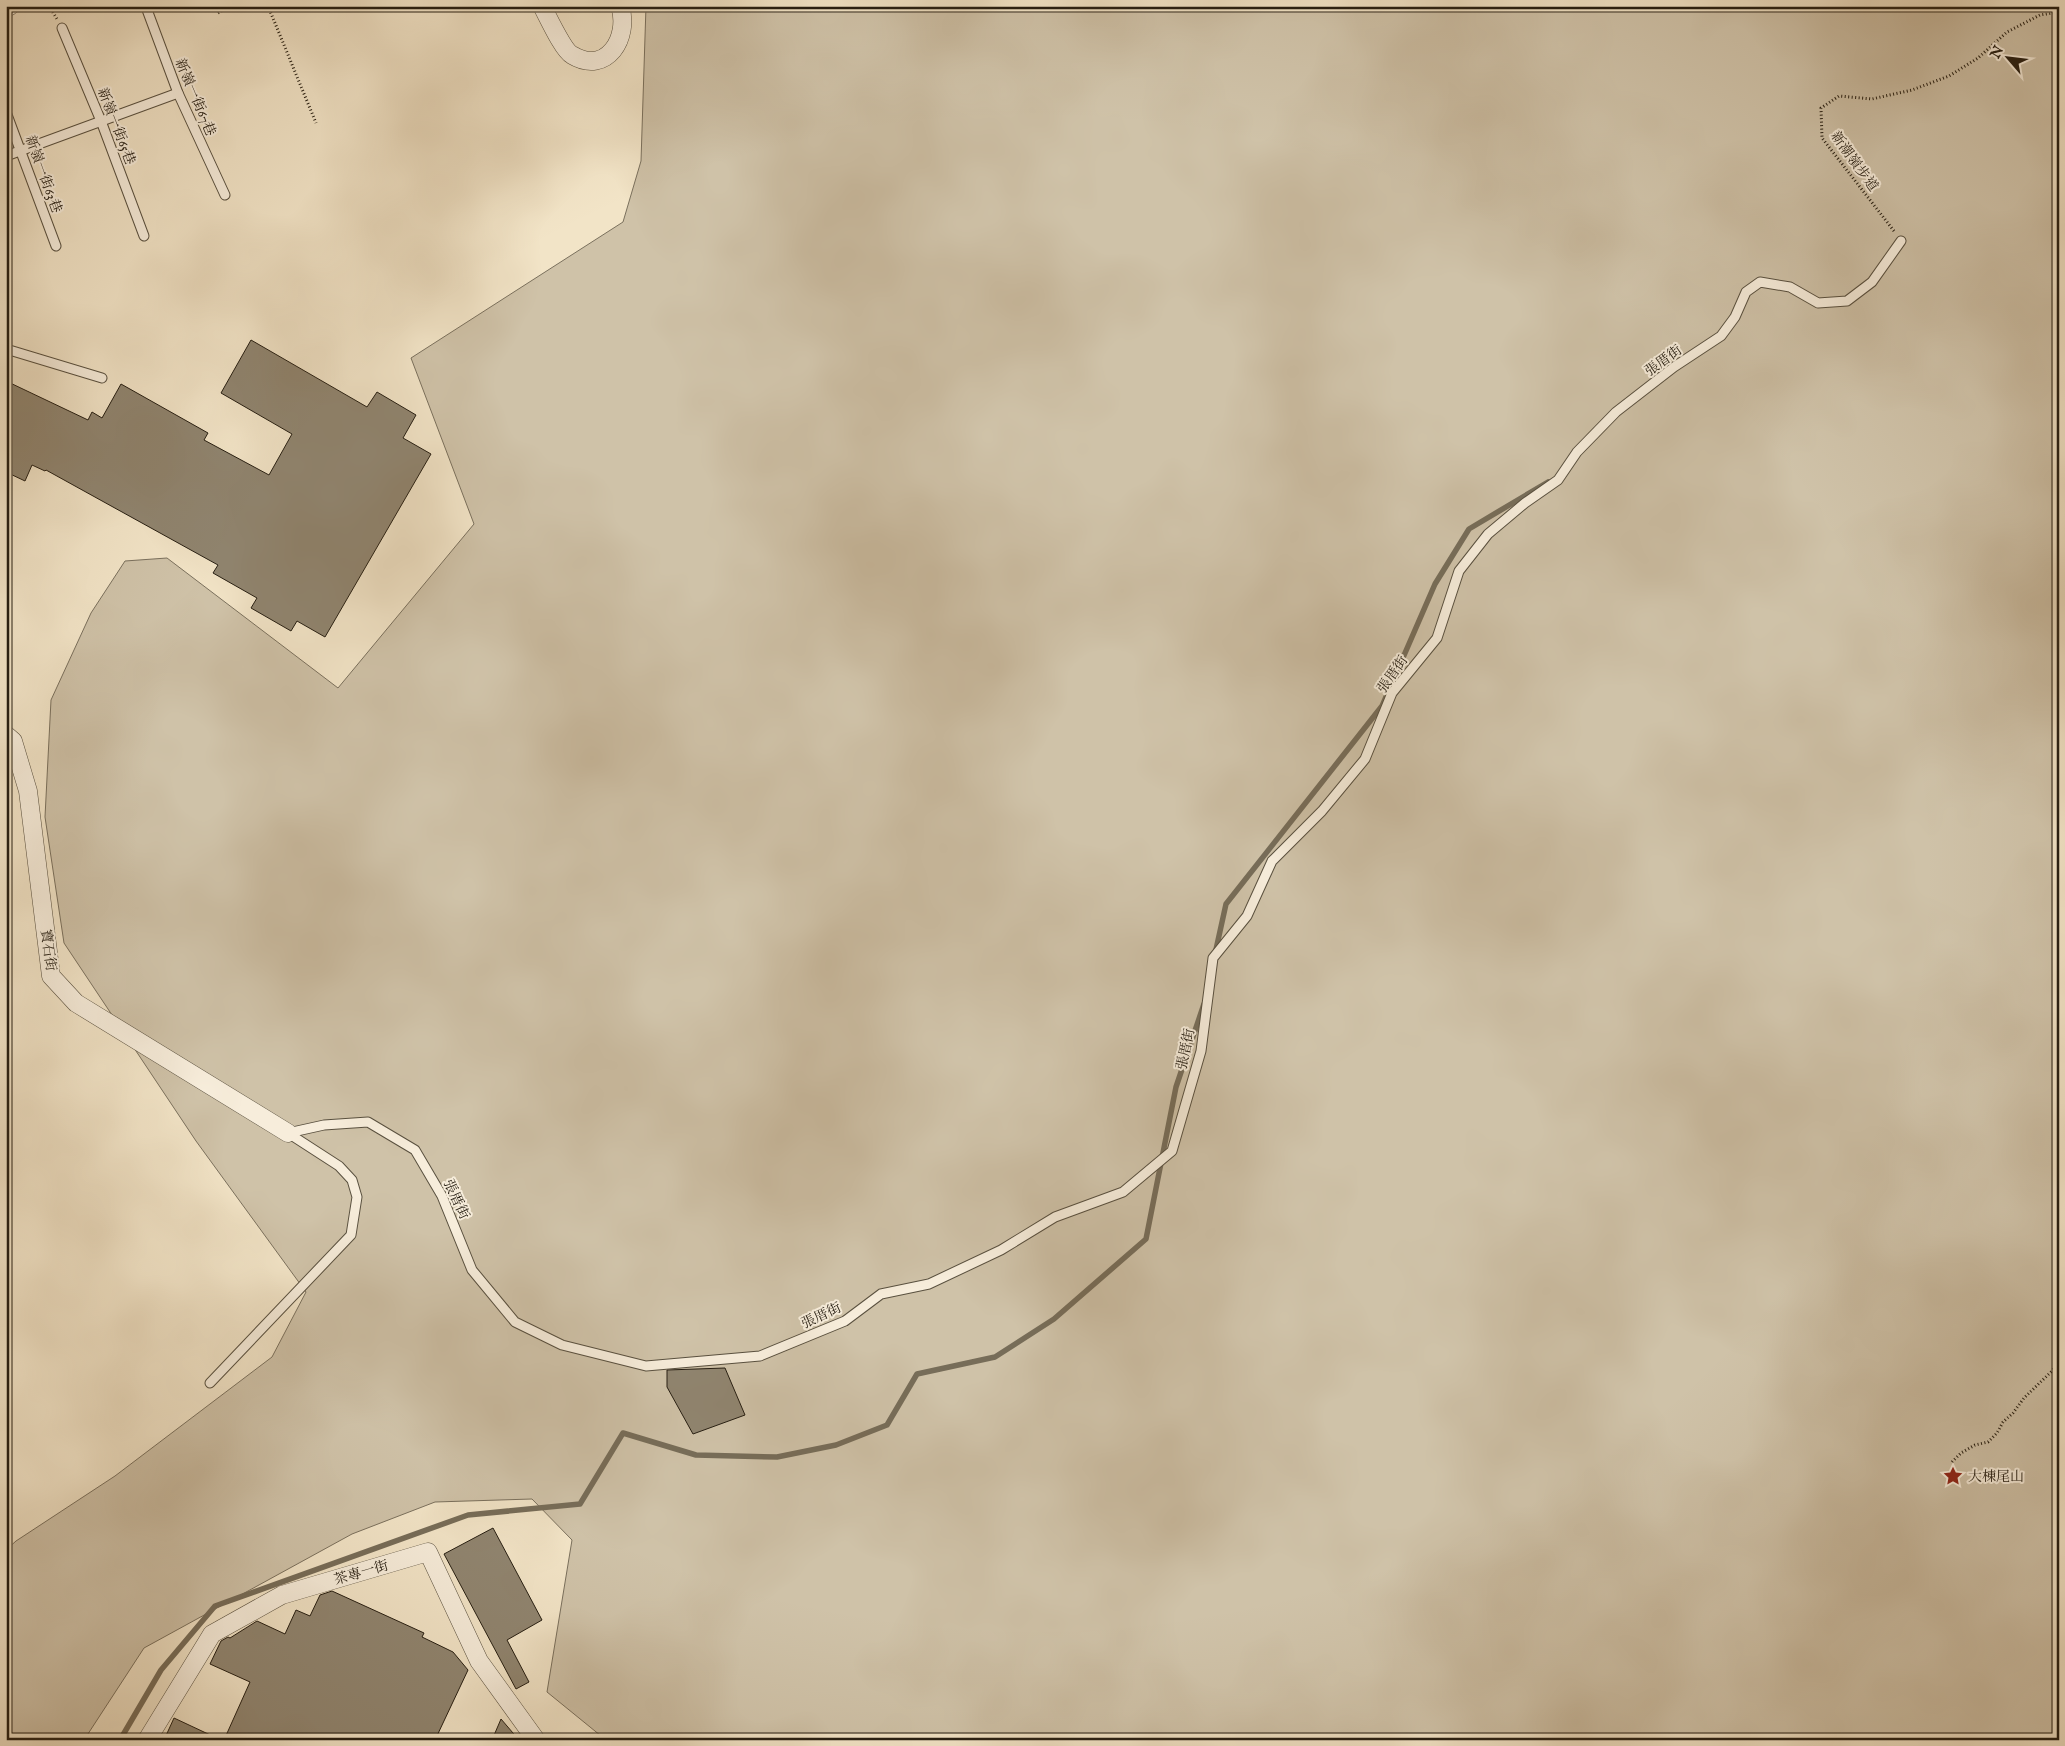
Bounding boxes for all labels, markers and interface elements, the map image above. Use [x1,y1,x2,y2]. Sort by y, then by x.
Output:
north arrow [1982,32,2032,82]
text: N [1986,43,2008,63]
street label: 新嶺一街67巷 [171,56,219,139]
street label: 新嶺一街65巷 [93,85,139,167]
street label: 新潮嶺步道 [1826,128,1882,195]
street label: 新嶺一街63巷 [21,133,65,216]
street label: 張厝街 [1641,341,1686,380]
street label: 張厝街 [1373,652,1412,697]
street label: 寶石街 [36,928,60,972]
street label: 張厝街 [1173,1027,1199,1072]
street label: 張厝街 [439,1177,473,1222]
street label: 張厝街 [799,1299,844,1333]
place icon: 大棟尾山 [1942,1465,1964,1487]
place label: 大棟尾山 [1968,1468,2024,1486]
street label: 茶專一街 [332,1557,391,1589]

